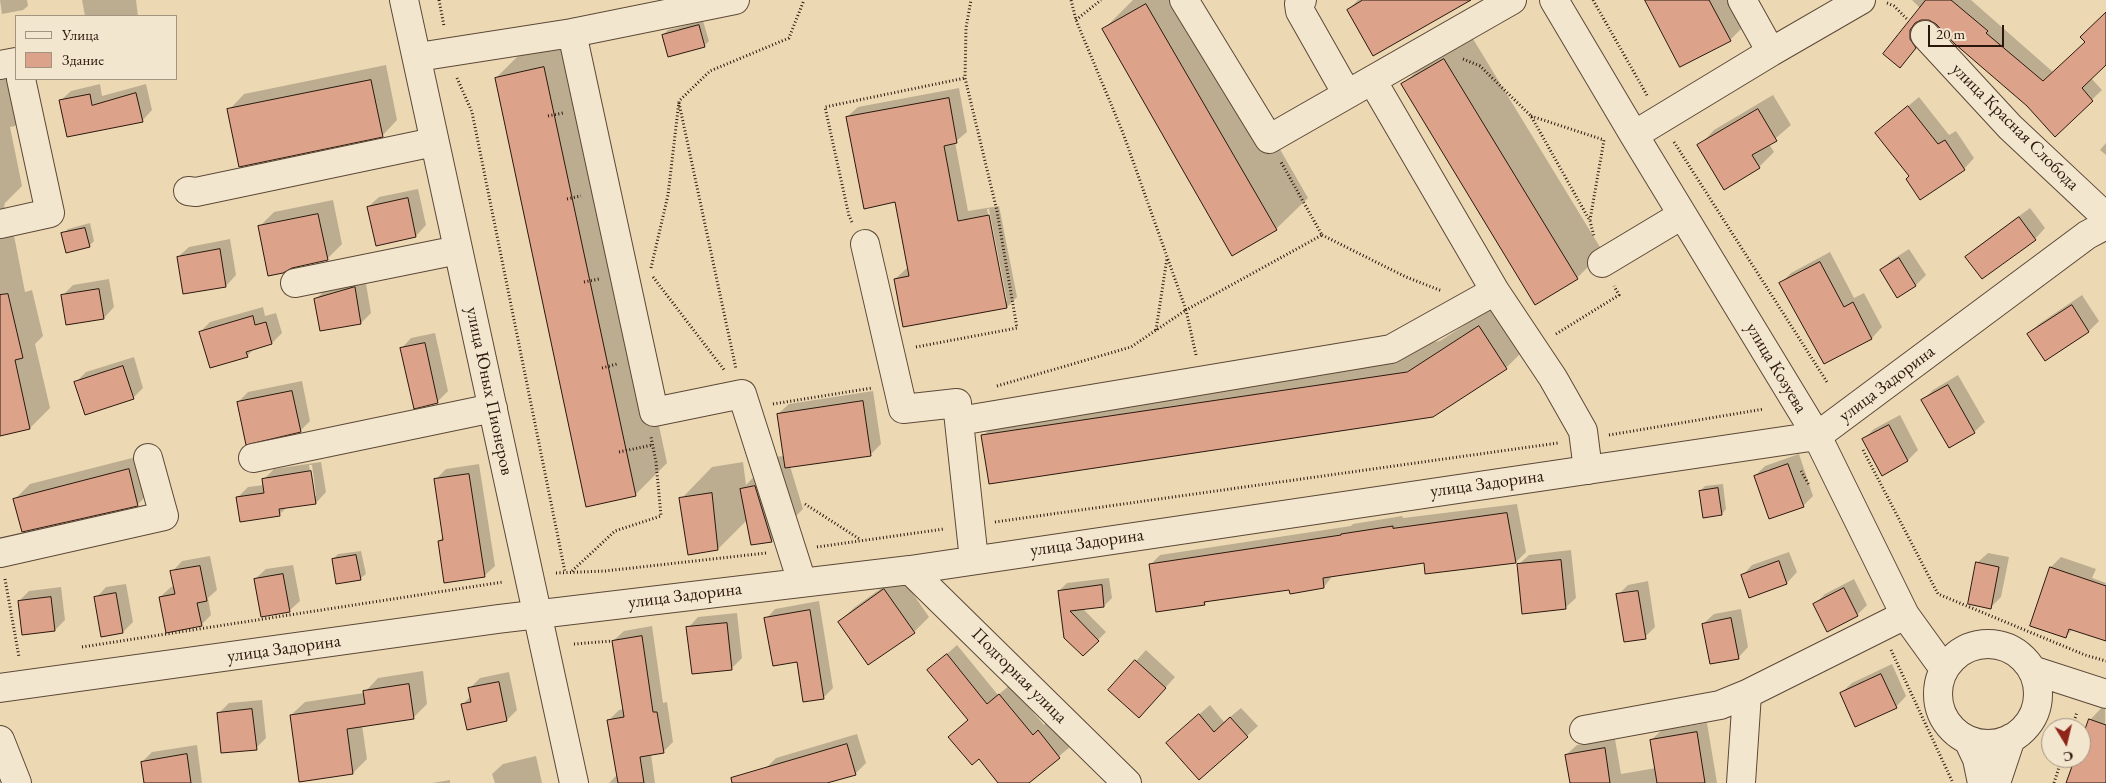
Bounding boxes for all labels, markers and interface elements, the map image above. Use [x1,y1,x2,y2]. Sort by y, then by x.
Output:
legend [15,15,178,80]
scale bar [1931,15,2007,47]
text: 20 m [1936,24,1965,43]
text: Улица [62,25,99,44]
text: Здание [62,50,104,69]
street label: улица Красная Слобода [1947,59,2083,195]
street label: улица Юных Пионеров [461,305,517,477]
street label: улица Козуева [1741,319,1811,417]
street label: улица Задорина [1835,341,1939,427]
street label: улица Задорина [1429,465,1545,503]
street label: улица Задорина [1029,524,1145,562]
street label: улица Задорина [627,578,743,614]
street label: Подгорная улица [967,624,1071,728]
street label: улица Задорина [226,630,342,668]
north arrow [2041,718,2091,768]
text: С [2062,747,2075,766]

